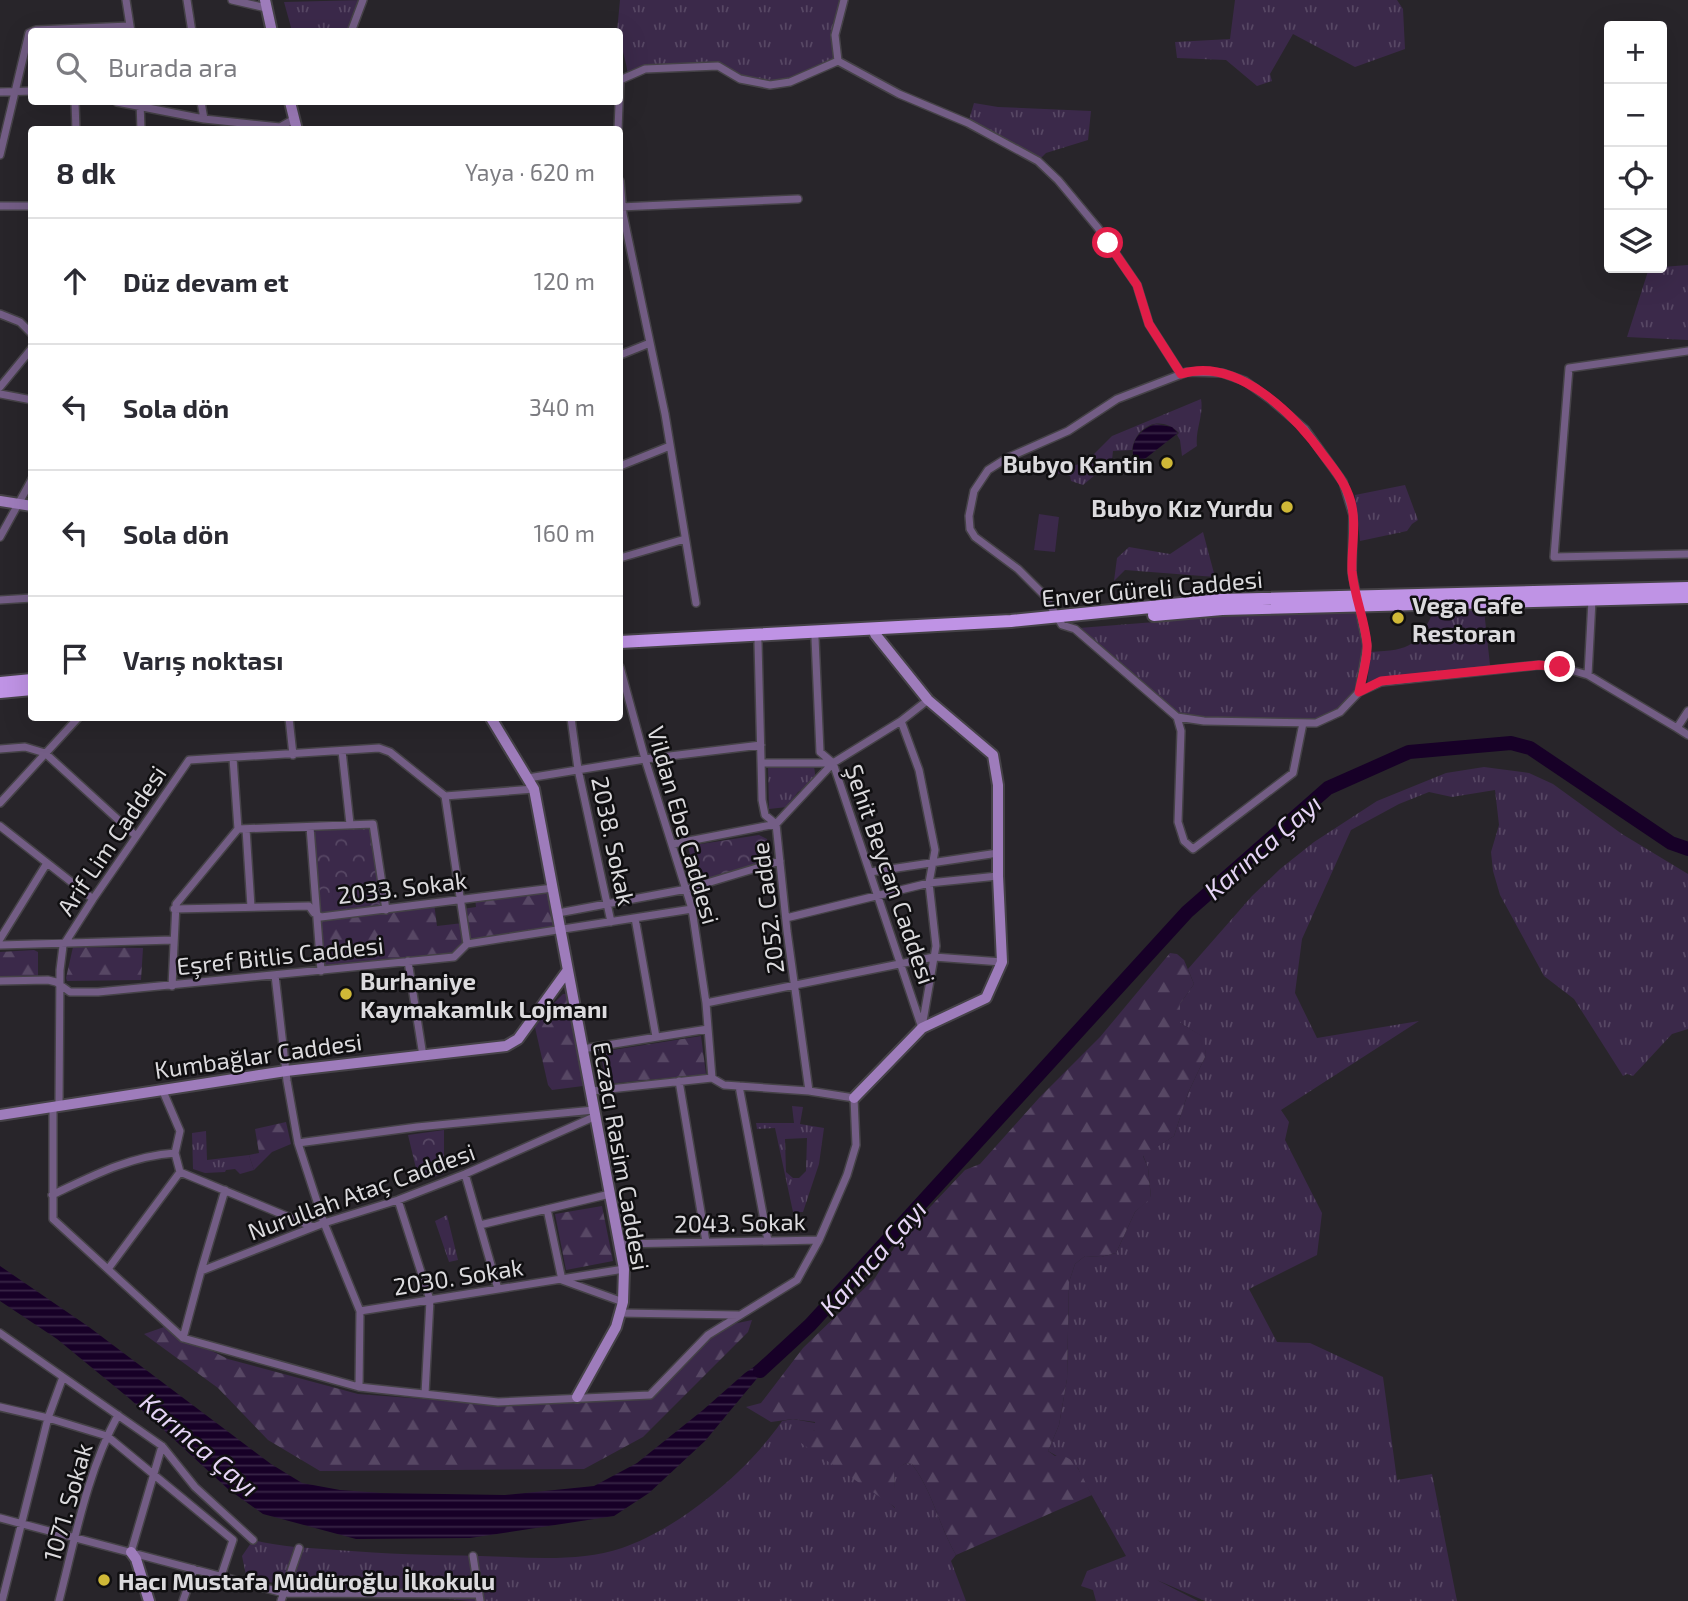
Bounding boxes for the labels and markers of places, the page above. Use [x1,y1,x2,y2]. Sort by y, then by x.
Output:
place label: Bubyo Kantin [1002,449,1153,478]
marker: Bubyo Kantin [1159,455,1175,471]
place label: Bubyo Kız Yurdu [1091,493,1273,522]
marker: Bubyo Kız Yurdu [1279,499,1295,515]
place label: Vega Cafe Restoran [1412,590,1524,647]
marker: Vega Cafe Restoran [1390,610,1406,626]
place label: Burhaniye Kaymakamlık Lojmanı [360,966,608,1023]
marker: Burhaniye Kaymakamlık Lojmanı [338,986,354,1002]
place label: Hacı Mustafa Müdüroğlu İlkokulu [118,1566,495,1595]
marker: Hacı Mustafa Müdüroğlu İlkokulu [96,1572,112,1588]

